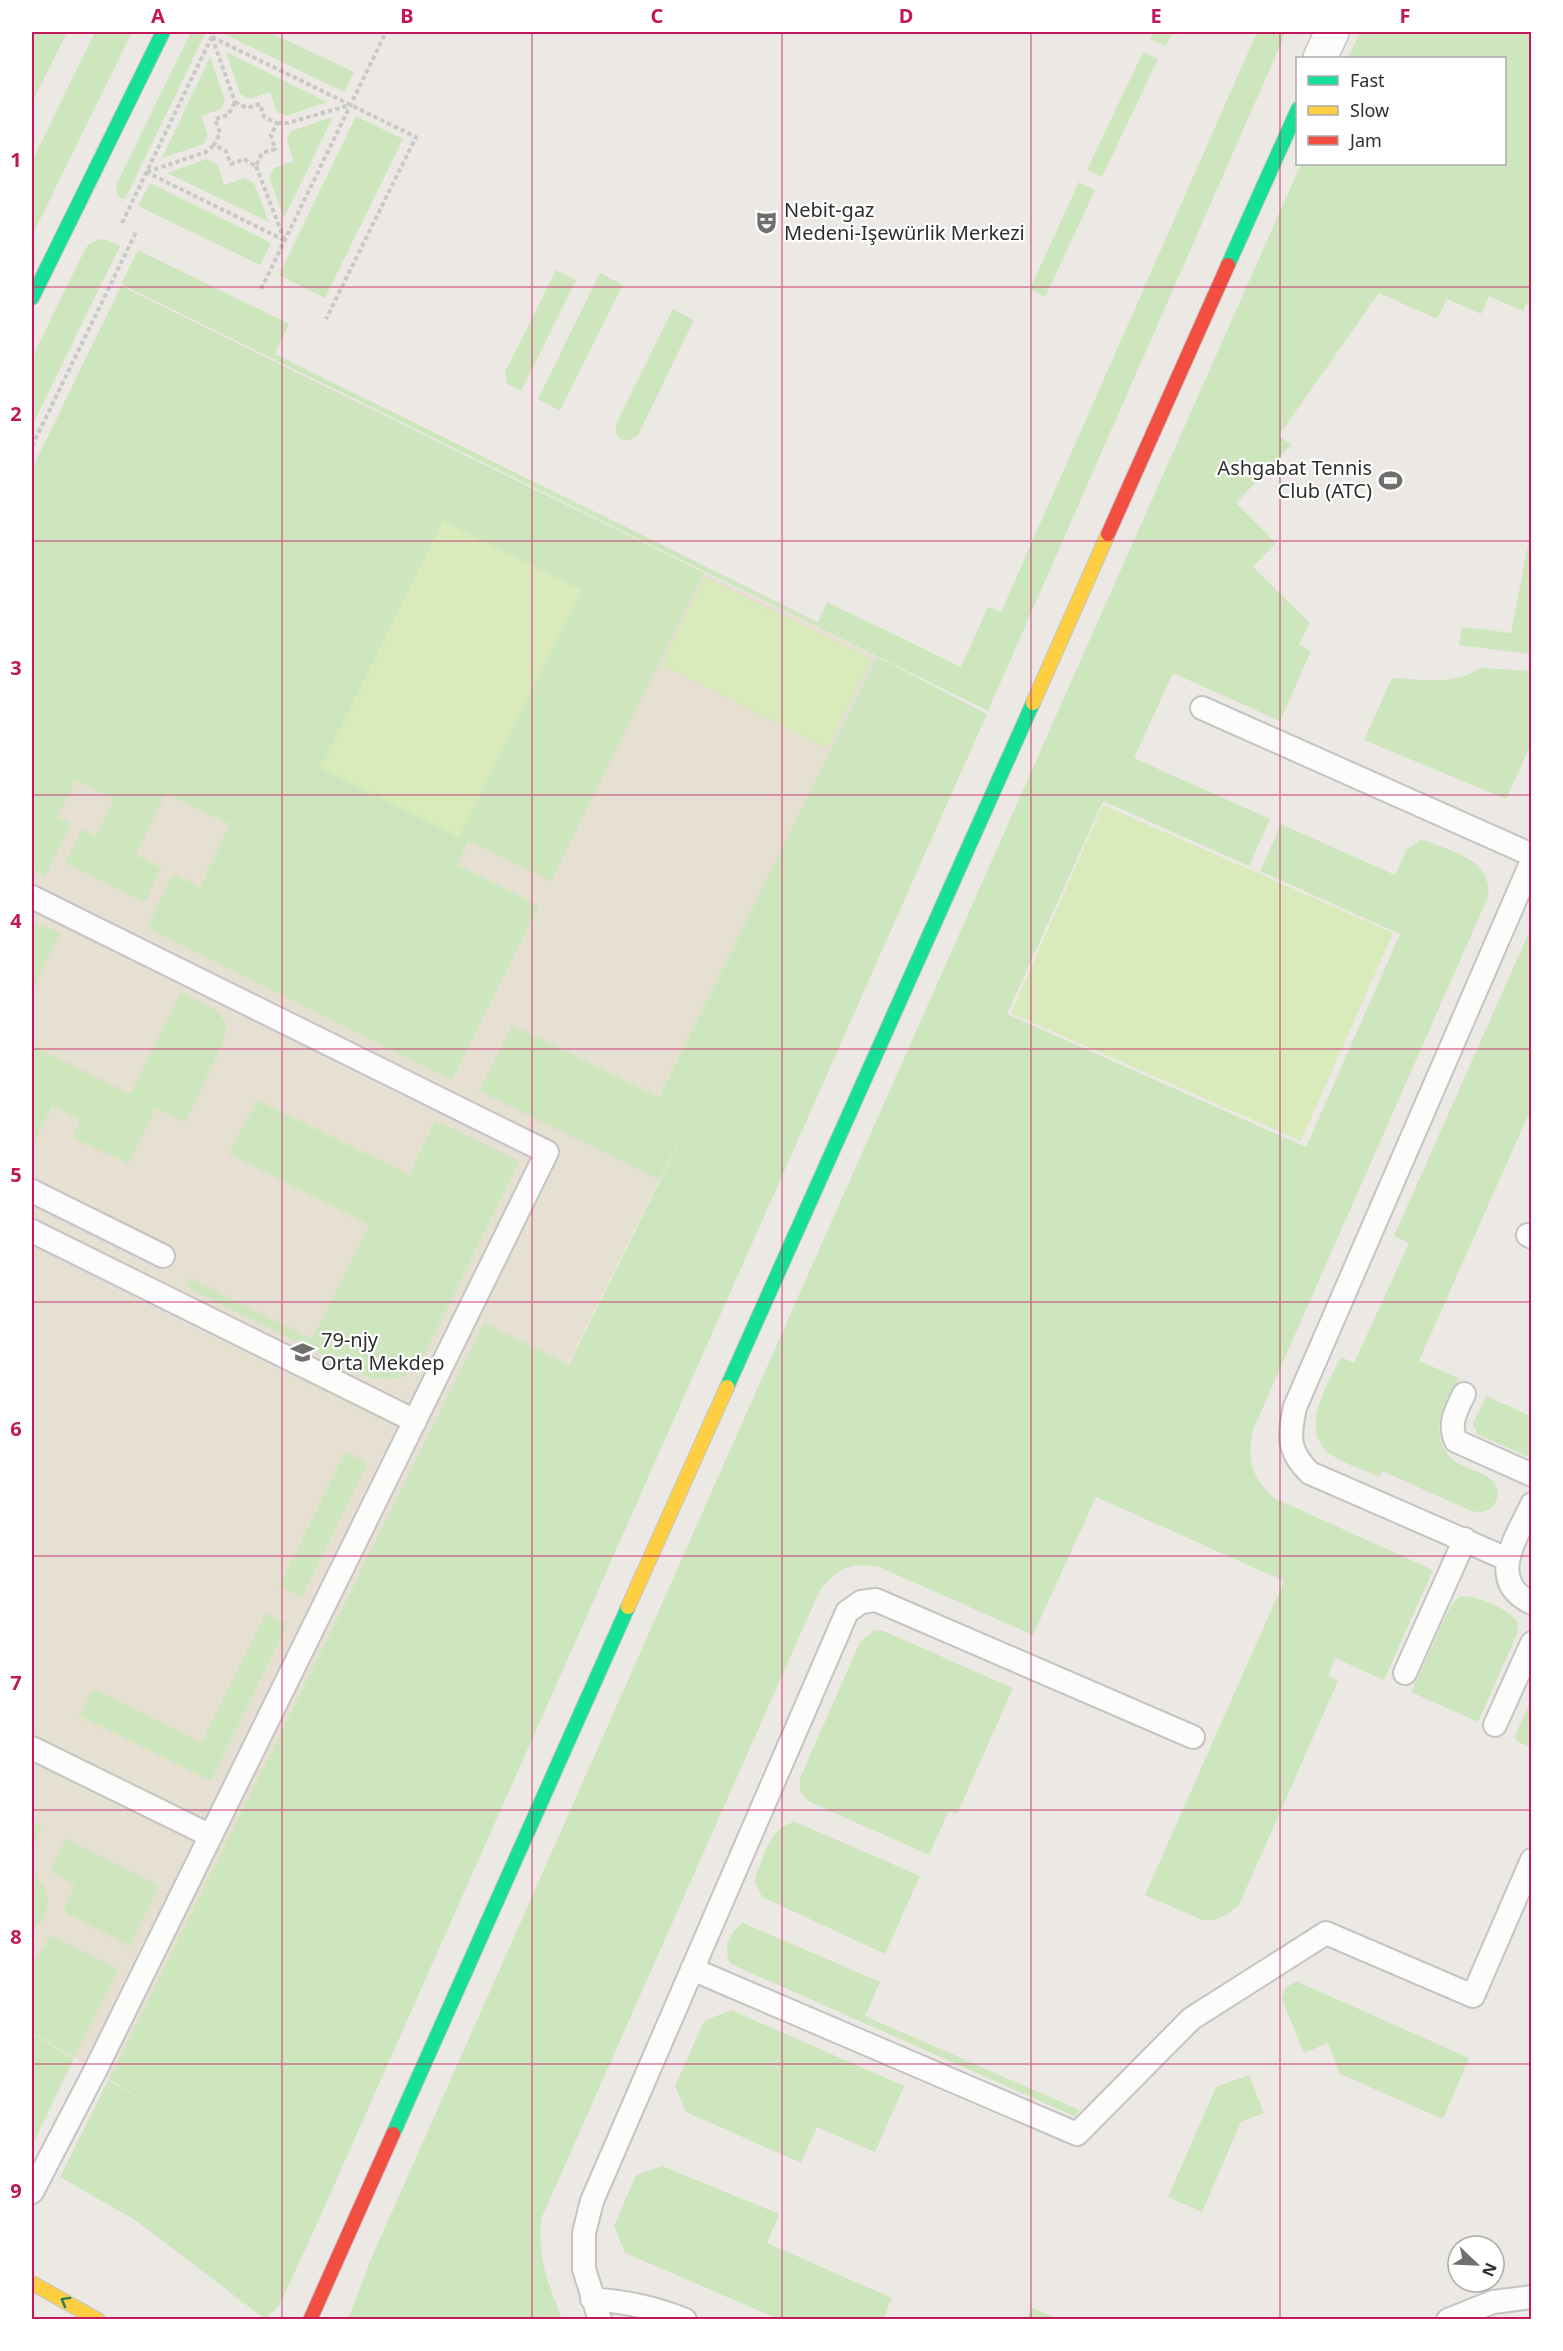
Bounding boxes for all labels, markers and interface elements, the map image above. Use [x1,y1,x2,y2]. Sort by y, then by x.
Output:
text: A [151,2,165,29]
text: B [400,2,414,29]
text: C [651,2,664,29]
text: D [899,2,913,29]
text: E [1150,2,1162,29]
text: F [1400,2,1410,29]
legend [1296,57,1506,165]
text: Fast [1350,68,1385,92]
text: Slow [1350,98,1389,122]
text: Jam [1348,128,1382,152]
text: 1 [10,146,22,173]
place label: Nebit-gaz Medeni-Işewürlik Merkezi [784,196,1025,246]
theatre icon: Nebit-gaz Medeni-Işewürlik Merkezi [753,209,779,235]
text: 2 [10,400,22,427]
place label: Ashgabat Tennis Club (ATC) [1217,454,1372,504]
sports icon: Ashgabat Tennis Club (ATC) [1377,467,1403,493]
text: 3 [10,654,22,681]
text: 4 [10,907,22,934]
text: 5 [10,1161,22,1188]
place label: 79-njy Orta Mekdep [321,1326,445,1376]
school or university icon: 79-njy Orta Mekdep [290,1339,316,1365]
text: 6 [10,1415,22,1442]
text: 7 [10,1669,22,1696]
text: 8 [10,1923,22,1950]
text: 9 [10,2177,22,2204]
north arrow [1446,2234,1506,2294]
text: N [1477,2260,1502,2280]
one-way arrow [61,2297,71,2308]

